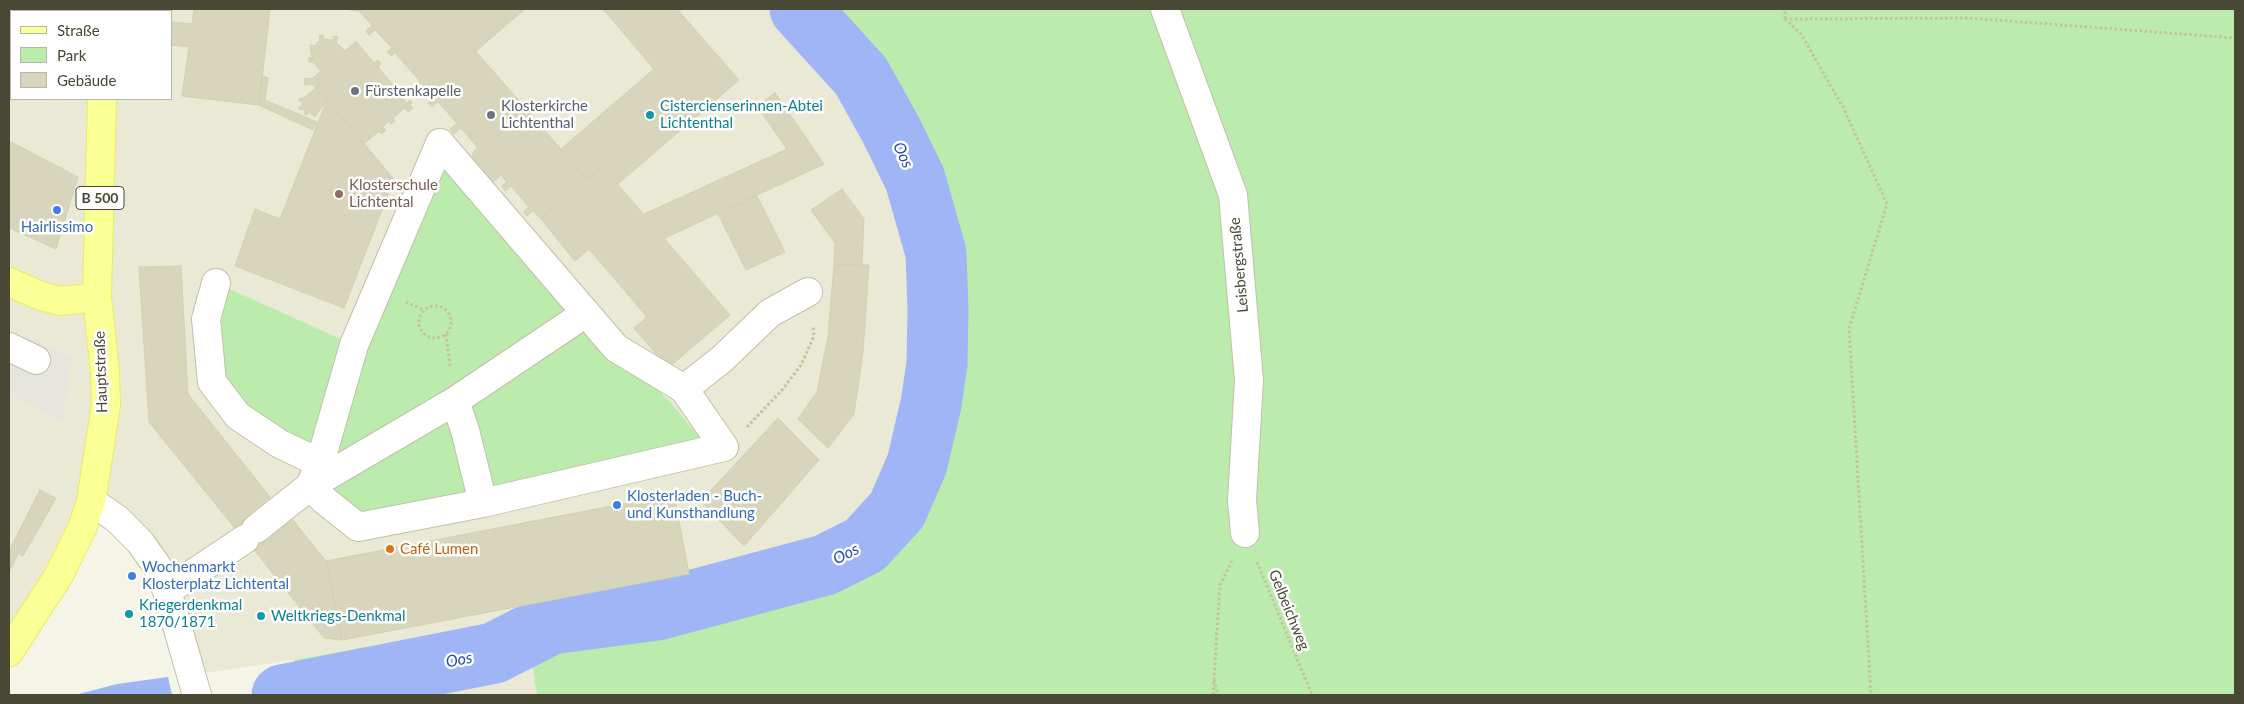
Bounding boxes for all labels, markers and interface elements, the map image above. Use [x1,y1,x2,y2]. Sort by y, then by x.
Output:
legend [10,10,172,100]
text: Straße [57,21,100,39]
text: Park [57,46,86,64]
text: Gebäude [57,71,116,89]
place label: Fürstenkapelle [365,82,461,100]
marker: Fürstenkapelle [349,85,361,97]
place label: Klosterkirche Lichtenthal [501,97,588,132]
place label: Cistercienserinnen-Abtei Lichtenthal [660,97,823,132]
marker: Klosterkirche Lichtenthal [485,109,497,121]
marker: Cistercienserinnen-Abtei Lichtenthal [644,109,656,121]
water label: Oos [889,139,917,171]
place label: Klosterschule Lichtental [349,176,438,211]
road number: B 500 [76,187,124,210]
marker: Klosterschule Lichtental [333,188,345,200]
marker: Hairlissimo [51,204,63,216]
street label: Leisbergstraße [1226,216,1252,314]
place label: Hairlissimo [21,218,93,236]
street label: Hauptstraße [91,331,111,413]
place label: Klosterladen - Buch- und Kunsthandlung [627,487,762,522]
marker: Klosterladen - Buch- und Kunsthandlung [611,499,623,511]
water label: Oos [830,539,862,569]
place label: Café Lumen [400,540,478,558]
marker: Café Lumen [384,543,396,555]
place label: Wochenmarkt Klosterplatz Lichtental [142,558,289,593]
street label: Gelbeichweg [1265,567,1313,653]
marker: Wochenmarkt Klosterplatz Lichtental [126,570,138,582]
place label: Kriegerdenkmal 1870/1871 [139,596,242,631]
place label: Weltkriegs-Denkmal [271,607,406,625]
marker: Kriegerdenkmal 1870/1871 [123,608,135,620]
marker: Weltkriegs-Denkmal [255,610,267,622]
water label: Oos [444,648,474,672]

